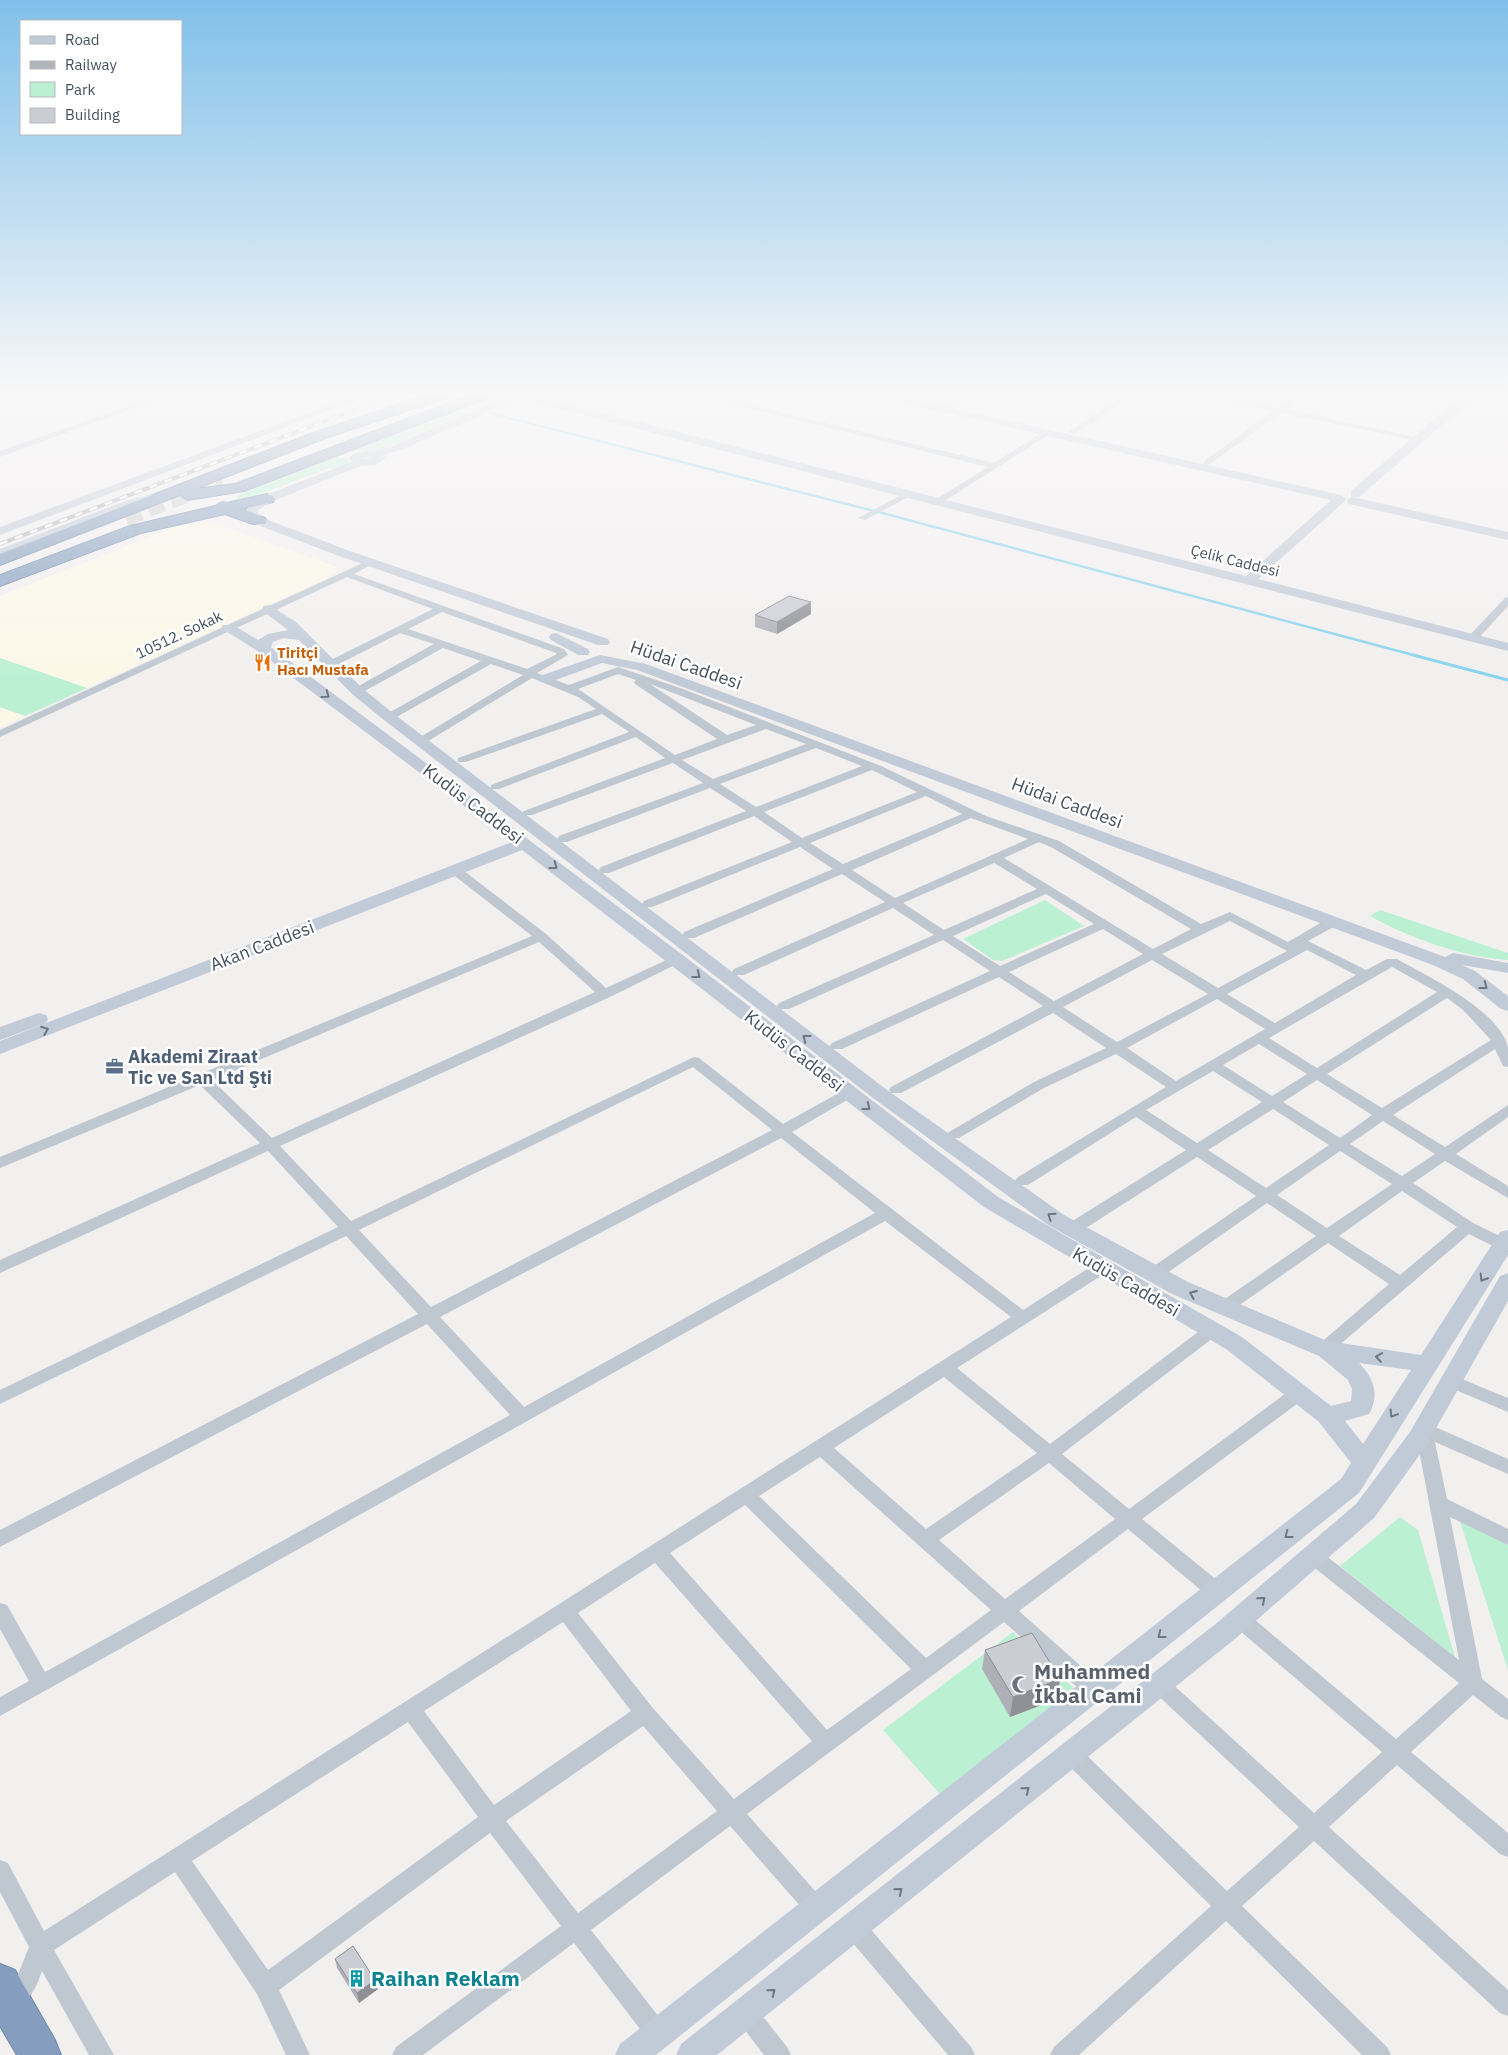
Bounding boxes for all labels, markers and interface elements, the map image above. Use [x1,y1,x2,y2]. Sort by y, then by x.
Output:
legend [20,20,182,135]
text: Road [65,30,100,49]
text: Railway [65,55,118,74]
text: Park [65,80,95,99]
text: Building [65,105,120,124]
street label: Çelik Caddesi [1189,540,1281,581]
street label: 10512. Sokak [132,606,225,663]
street label: Hüdai Caddesi [627,635,745,694]
place label: Tiritçi Hacı Mustafa [277,643,369,679]
restaurant icon: Tiritçi Hacı Mustafa [253,652,273,672]
one-way arrow [320,689,330,698]
street label: Kudüs Caddesi [418,758,528,849]
street label: Hüdai Caddesi [1008,772,1126,833]
one-way arrow [548,860,558,869]
street label: Akan Caddesi [206,915,317,976]
one-way arrow [691,969,701,978]
one-way arrow [1478,980,1487,988]
street label: Kudüs Caddesi [740,1005,849,1097]
one-way arrow [41,1026,49,1036]
one-way arrow [802,1035,812,1044]
place label: Akademi Ziraat Tic ve San Ltd Şti [128,1045,272,1089]
office icon: Akademi Ziraat Tic ve San Ltd Şti [104,1057,124,1077]
one-way arrow [861,1101,871,1110]
one-way arrow [1047,1213,1057,1222]
street label: Kudüs Caddesi [1069,1242,1184,1322]
one-way arrow [1479,1273,1489,1282]
one-way arrow [1189,1290,1198,1300]
one-way arrow [1375,1352,1383,1363]
one-way arrow [1390,1409,1400,1418]
one-way arrow [1285,1529,1294,1537]
one-way arrow [1256,1597,1265,1606]
one-way arrow [1157,1630,1166,1639]
place label: Muhammed İkbal Cami [1034,1657,1150,1709]
mosque icon: Muhammed İkbal Cami [1010,1674,1030,1694]
one-way arrow [1020,1787,1029,1795]
one-way arrow [893,1888,902,1896]
place label: Raihan Reklam [371,1964,520,1992]
building icon: Raihan Reklam [347,1969,367,1989]
one-way arrow [766,1990,775,1998]

